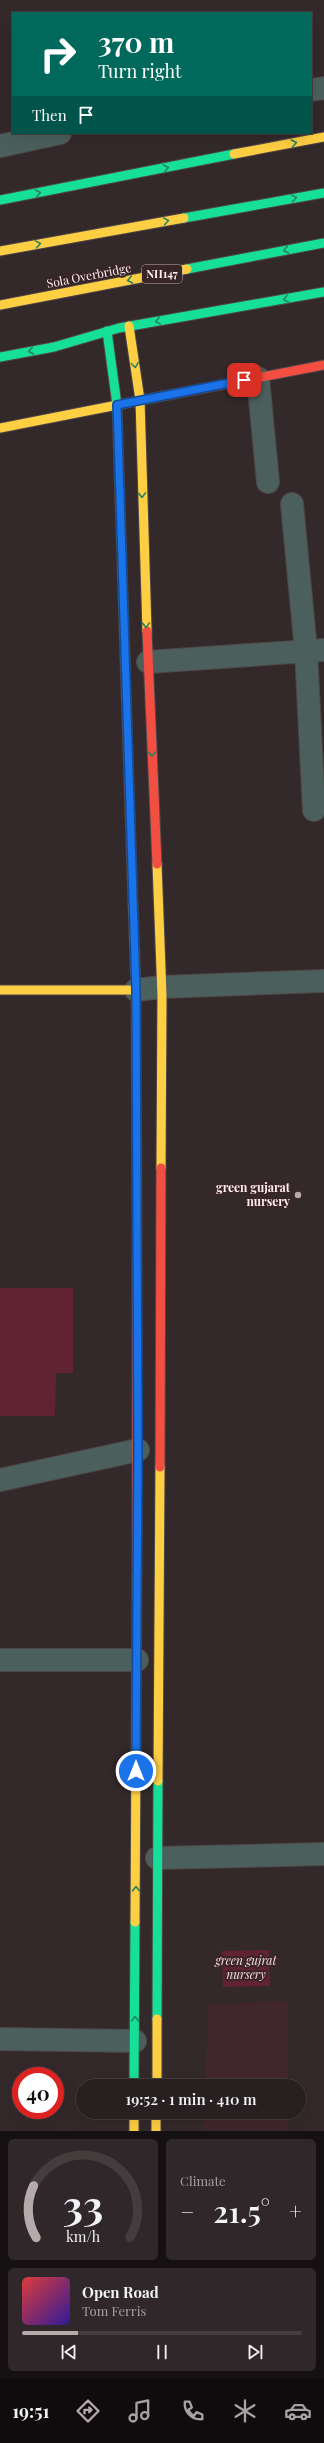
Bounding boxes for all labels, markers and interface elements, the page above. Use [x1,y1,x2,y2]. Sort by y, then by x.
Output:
text: 370 m [98,23,174,60]
icon: right [32,28,84,80]
text: Turn right [98,59,181,83]
icon: arrive [75,104,97,126]
text: Then [32,105,67,125]
one-way arrow [290,140,297,148]
one-way arrow [163,164,169,173]
one-way arrow [35,189,41,197]
one-way arrow [291,194,297,203]
one-way arrow [163,217,169,226]
one-way arrow [35,240,41,249]
one-way arrow [283,246,289,254]
street label: Sola Overbridge [45,259,132,291]
road number: NH147 [142,265,182,283]
one-way arrow [127,275,134,283]
one-way arrow [282,294,289,303]
one-way arrow [154,317,161,325]
one-way arrow [28,347,34,355]
one-way arrow [130,362,139,368]
pin [227,363,261,397]
icon: arrive [233,369,255,391]
one-way arrow [138,492,146,498]
one-way arrow [142,622,151,628]
one-way arrow [148,751,156,757]
place label: green gujarat nursery [216,1179,291,1209]
marker: green gujarat nursery [293,1190,303,1200]
position arrow [115,1750,157,1792]
one-way arrow [131,1886,140,1892]
park label: green gujrat nursery [213,1952,278,1982]
one-way arrow [131,2016,139,2022]
speed limit sign: 40 [12,2067,64,2119]
text: 19:52 · 1 min · 410 m [126,2089,256,2109]
text: Climate [180,2172,226,2189]
text: 33 [63,2175,103,2230]
text: 21.5° [213,2191,270,2231]
text: − [180,2196,194,2226]
text: + [289,2196,302,2226]
text: km/h [66,2226,101,2245]
text: Open Road [82,2282,159,2302]
text: Tom Ferris [82,2302,146,2319]
icon: previous [58,2341,80,2363]
icon: pause [151,2341,173,2363]
icon: next [244,2341,266,2363]
icon: directions [74,2397,102,2425]
icon: music [126,2397,154,2425]
icon: phone [179,2397,207,2425]
icon: climate [231,2397,259,2425]
icon: car [284,2397,312,2425]
text: 19:51 [12,2399,49,2423]

